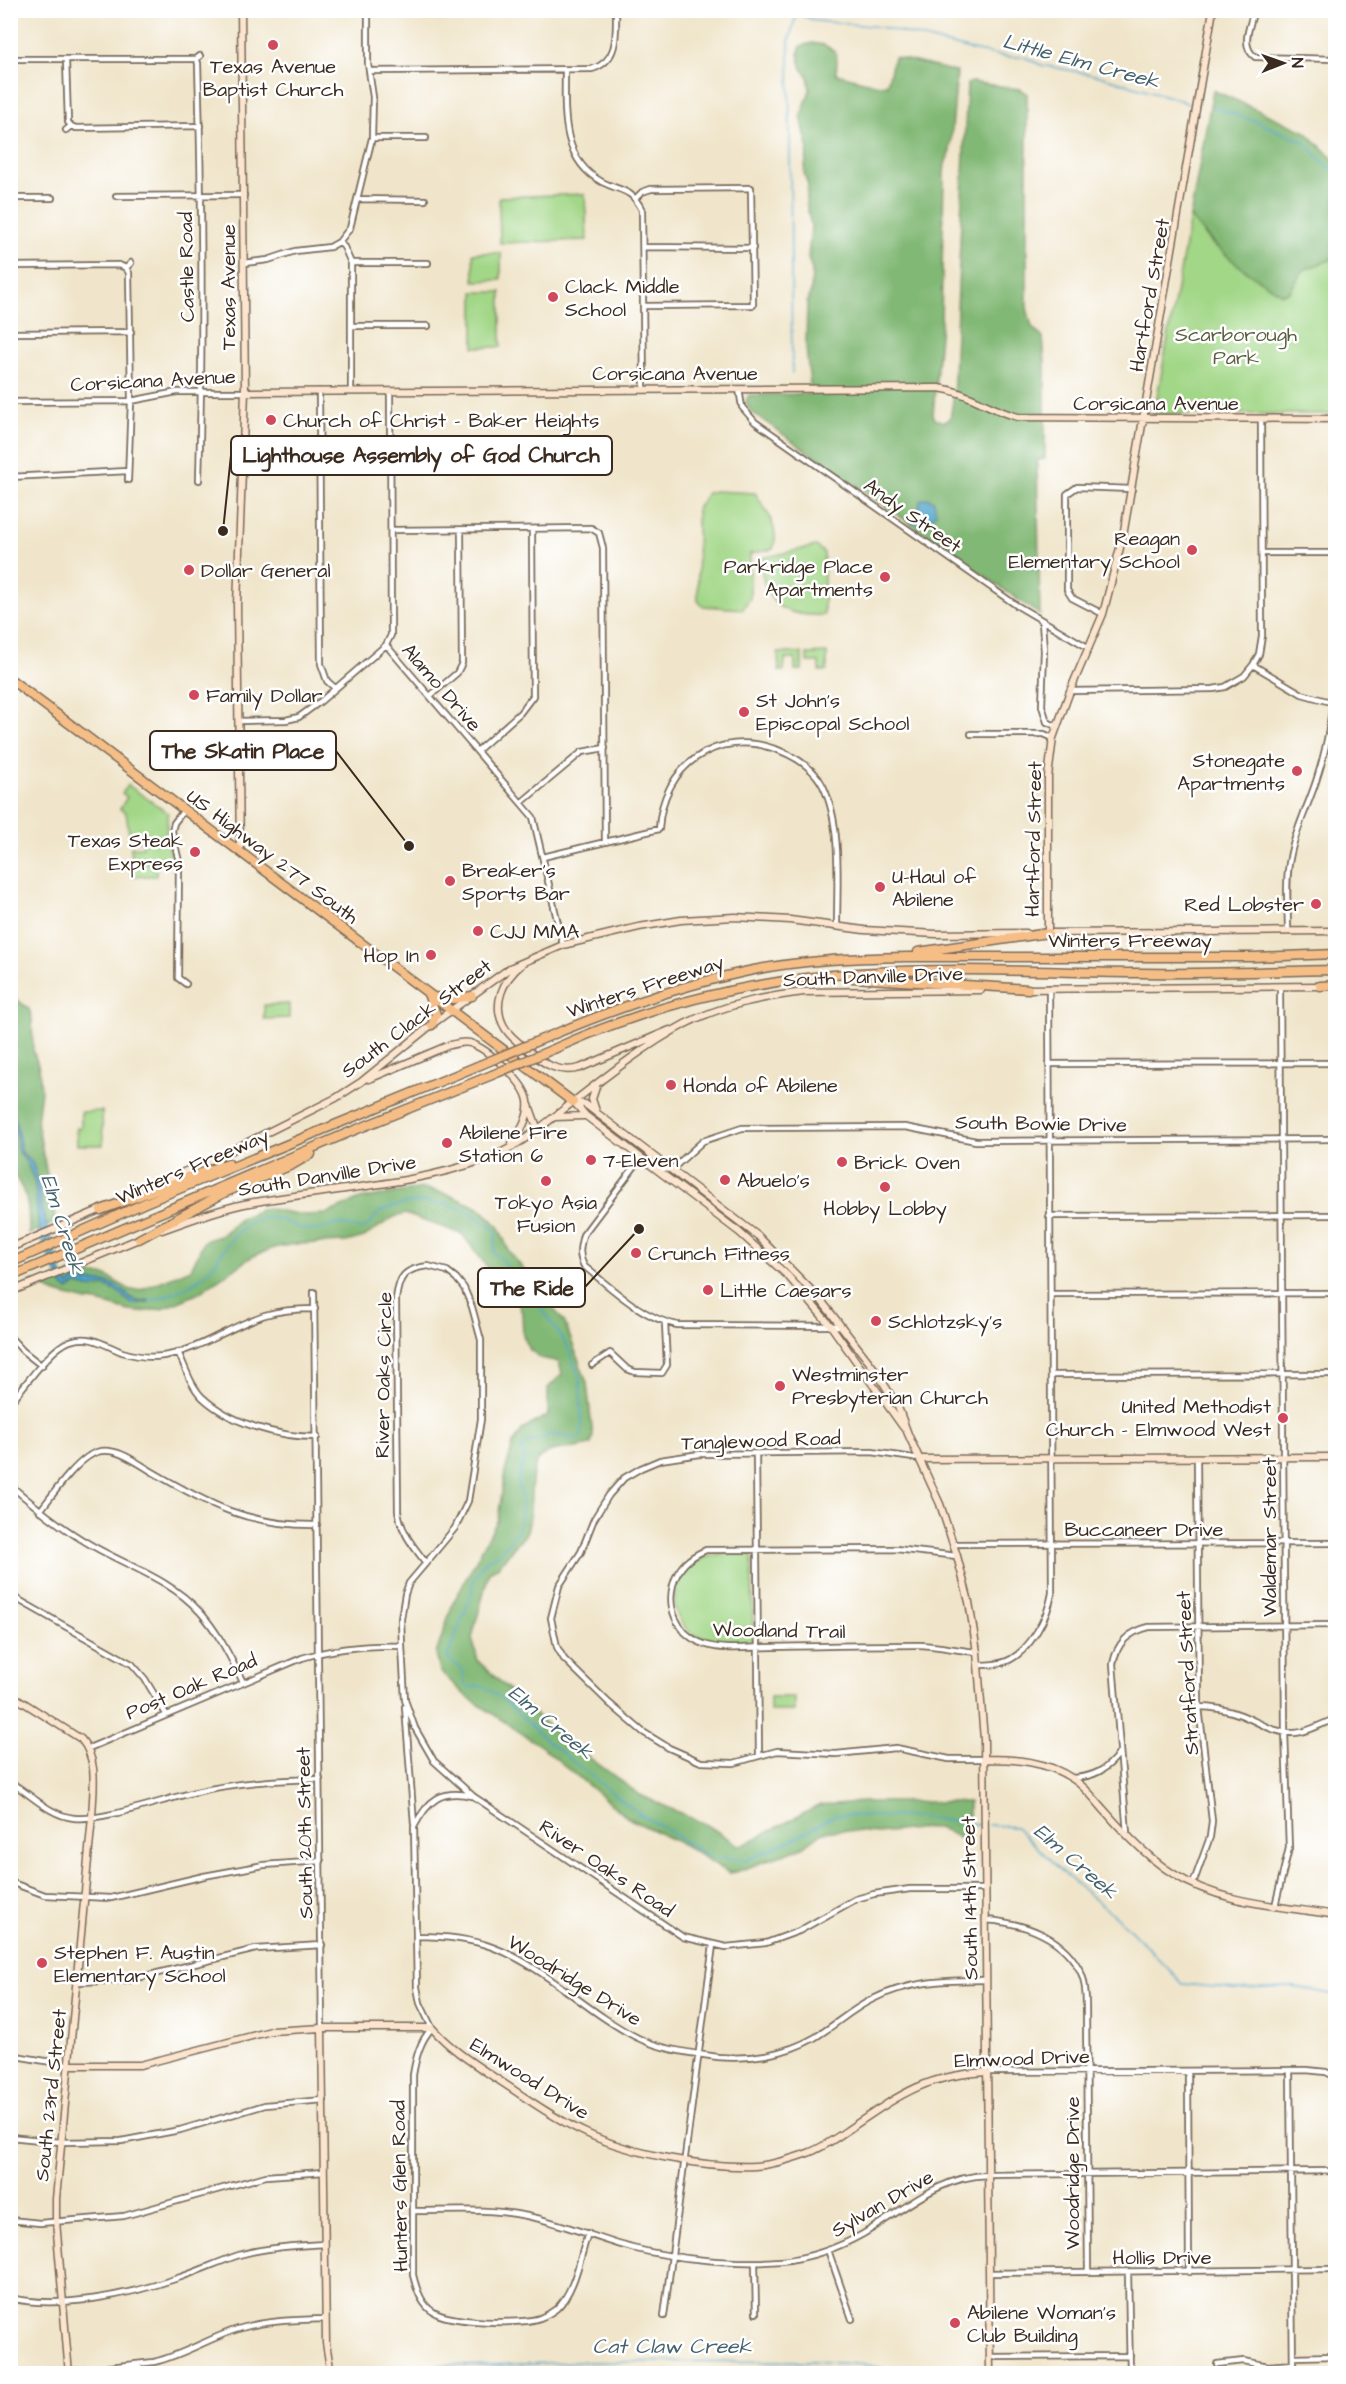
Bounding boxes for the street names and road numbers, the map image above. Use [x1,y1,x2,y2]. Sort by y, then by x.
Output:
street label: Castle Road [172,212,202,322]
street label: Hartford Street [1123,216,1177,374]
street label: Texas Avenue [215,224,243,350]
street label: Corsicana Avenue [592,360,758,388]
street label: Corsicana Avenue [70,363,237,399]
street label: Corsicana Avenue [1073,390,1239,418]
street label: Andy Street [857,472,967,561]
street label: Alamo Drive [395,637,488,738]
street label: Hartford Street [1019,761,1049,917]
street label: US Highway 277 South [180,783,364,932]
street label: Winters Freeway [1048,927,1212,956]
street label: Winters Freeway [563,948,728,1027]
street label: South Clack Street [335,953,498,1085]
street label: South Danville Drive [783,960,964,994]
street label: South Bowie Drive [955,1109,1127,1140]
street label: Winters Freeway [112,1122,274,1213]
street label: South Danville Drive [236,1148,418,1204]
street label: River Oaks Circle [369,1291,399,1458]
street label: Tanglewood Road [681,1424,841,1459]
street label: Waldemar Street [1256,1457,1284,1617]
street label: Buccaneer Drive [1065,1516,1224,1544]
street label: Stratford Street [1170,1590,1206,1756]
street label: Woodland Trail [712,1616,846,1646]
street label: Post Oak Road [122,1647,261,1727]
street label: South 20th Street [290,1747,320,1919]
street label: River Oaks Road [533,1813,680,1924]
street label: South 14th Street [955,1816,985,1980]
street label: Woodridge Drive [502,1928,647,2034]
street label: South 23rd Street [28,2008,74,2183]
street label: Elmwood Drive [465,2031,595,2127]
street label: Elmwood Drive [954,2043,1091,2075]
street label: Woodridge Drive [1059,2096,1088,2250]
street label: Hunters Glen Road [385,2100,415,2272]
street label: Sylvan Drive [826,2163,939,2245]
street label: Hollis Drive [1113,2244,1212,2272]

